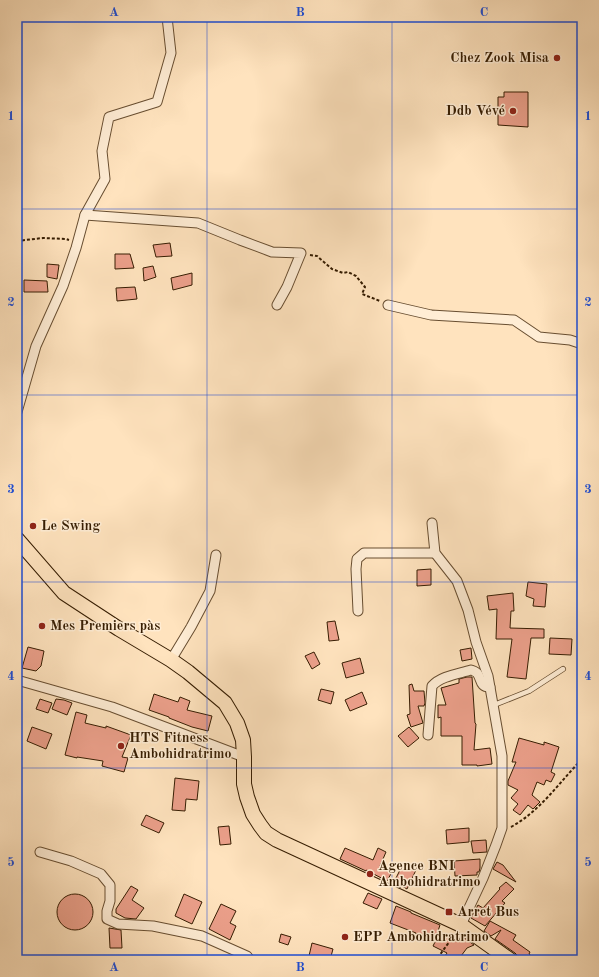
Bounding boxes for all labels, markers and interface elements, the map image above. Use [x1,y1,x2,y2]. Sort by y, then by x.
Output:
text: A [109,6,119,19]
text: B [295,6,305,19]
text: C [480,6,488,19]
place label: Chez Zook Misa [450,51,549,65]
marker: Chez Zook Misa [552,53,562,63]
place label: Ddb Vévé [446,104,505,118]
marker: Ddb Vévé [508,106,518,116]
text: 1 [7,110,15,123]
text: 1 [584,110,592,123]
text: 2 [7,296,15,309]
text: 2 [584,296,592,309]
text: 3 [7,483,15,496]
text: 3 [584,483,592,496]
place label: Le Swing [41,519,100,533]
marker: Le Swing [28,521,38,531]
place label: Mes Premiers pàs [50,619,160,633]
marker: Mes Premiers pàs [37,621,47,631]
text: 4 [7,670,15,683]
text: 4 [584,670,592,683]
place label: HTS Fitness Ambohidratrimo [129,731,231,761]
marker: HTS Fitness Ambohidratrimo [116,741,126,751]
text: 5 [7,856,15,869]
text: 5 [584,856,592,869]
place label: Agence BNI Ambohidratrimo [378,859,480,889]
marker: Agence BNI Ambohidratrimo [365,869,375,879]
place label: Arret Bus [457,905,519,919]
marker: Arret Bus [444,907,454,917]
place label: EPP Ambohidratrimo [353,930,489,944]
marker: EPP Ambohidratrimo [340,932,350,942]
text: A [109,961,119,974]
text: B [295,961,305,974]
text: C [480,961,488,974]

